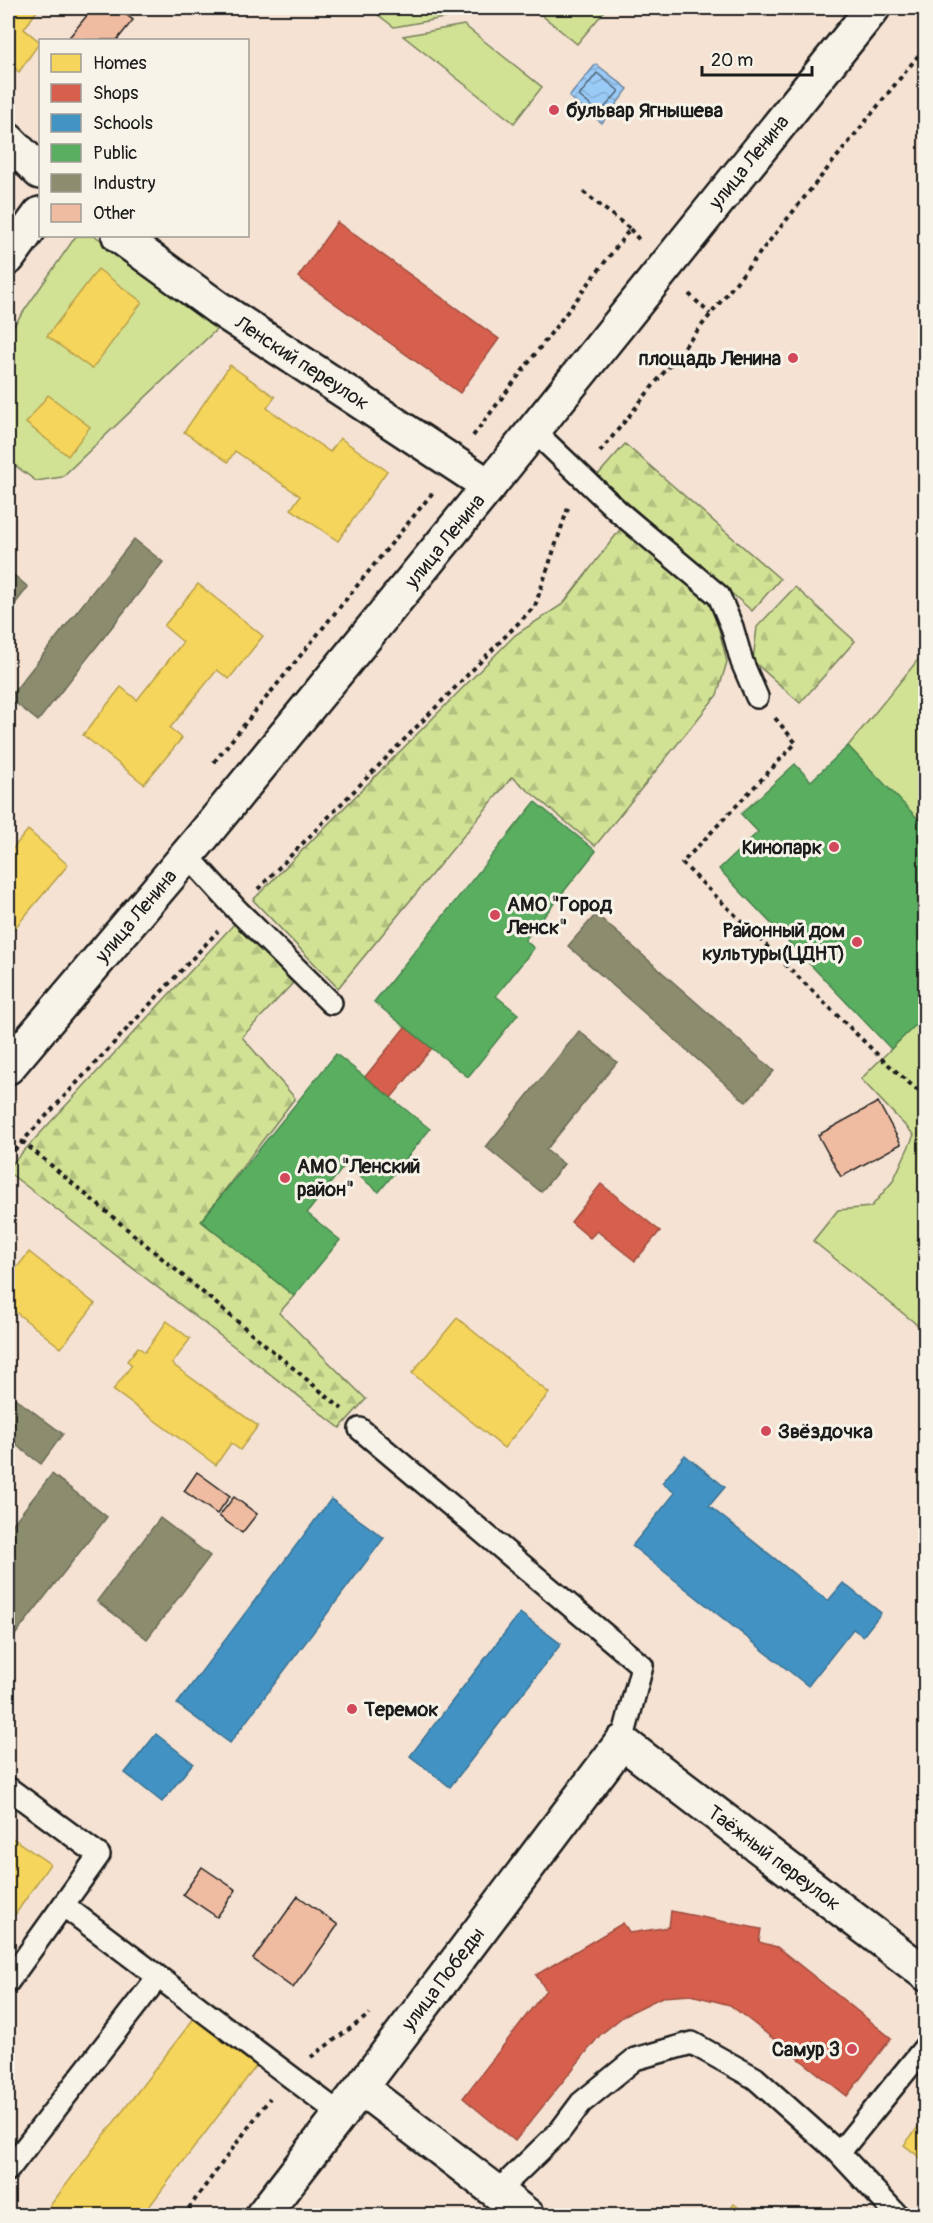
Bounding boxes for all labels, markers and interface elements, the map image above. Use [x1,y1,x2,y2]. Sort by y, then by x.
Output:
legend [39,39,249,237]
scale bar [702,39,812,77]
text: 20 m [711,49,753,72]
text: Homes [93,52,146,75]
text: Shops [93,82,138,105]
place label: бульвар Ягнышева [566,98,723,123]
marker: бульвар Ягнышева [547,103,561,117]
street label: улица Ленина [703,110,795,215]
text: Schools [93,112,153,135]
text: Public [93,142,137,165]
text: Industry [93,172,156,195]
text: Other [93,202,136,225]
street label: Ленский переулок [230,310,374,416]
place label: площадь Ленина [639,346,781,371]
marker: площадь Ленина [786,351,800,365]
street label: улица Ленина [399,489,491,594]
place label: Кинопарк [742,835,822,860]
marker: Кинопарк [827,840,841,854]
street label: улица Ленина [89,864,182,969]
place label: АМО "Город Ленск" [506,892,613,940]
marker: АМО "Город Ленск" [488,908,502,922]
place label: Районный дом культуры(ЦДНТ) [702,918,845,966]
marker: Районный дом культуры(ЦДНТ) [850,935,864,949]
place label: АМО "Ленский район" [297,1154,420,1202]
marker: АМО "Ленский район" [278,1171,292,1185]
place label: Звёздочка [778,1419,873,1444]
marker: Звёздочка [759,1424,773,1438]
place label: Теремок [363,1697,439,1722]
marker: Теремок [345,1702,359,1716]
street label: Таёжный переулок [702,1800,846,1916]
street label: улица Победы [395,1922,490,2036]
place label: Самур 3 [772,2037,840,2062]
marker: Самур 3 [845,2042,859,2056]

